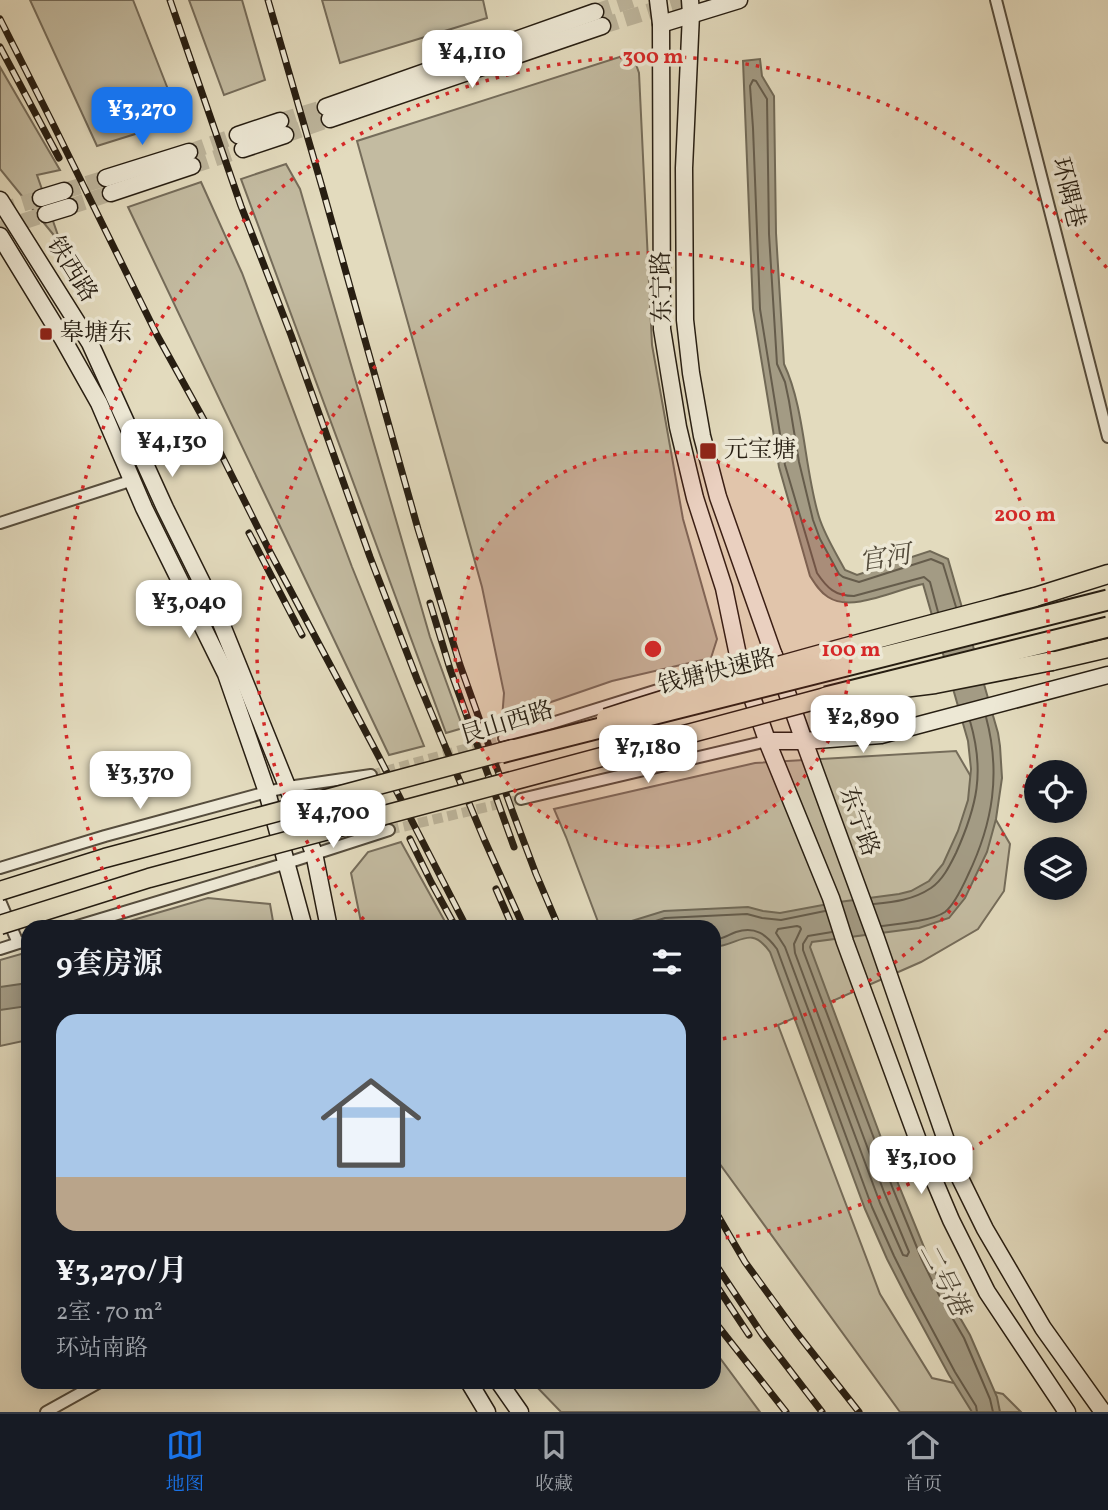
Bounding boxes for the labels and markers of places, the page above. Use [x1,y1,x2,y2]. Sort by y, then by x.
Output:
pin: ¥4,110 [415,31,529,90]
pin: ¥3,270 [85,88,199,147]
place label: 皋塘东 [60,317,132,351]
marker: 皋塘东 [38,326,54,342]
pin: ¥4,130 [115,420,229,479]
place label: 元宝塘 [724,434,796,468]
marker: 元宝塘 [698,441,718,461]
pin: ¥3,040 [132,580,246,640]
centre of rings [641,637,665,661]
pin: ¥2,890 [806,696,920,755]
pin: ¥7,180 [591,726,705,785]
pin: ¥3,370 [83,752,197,811]
pin: ¥4,700 [276,790,390,850]
pin: ¥3,100 [864,1136,978,1196]

